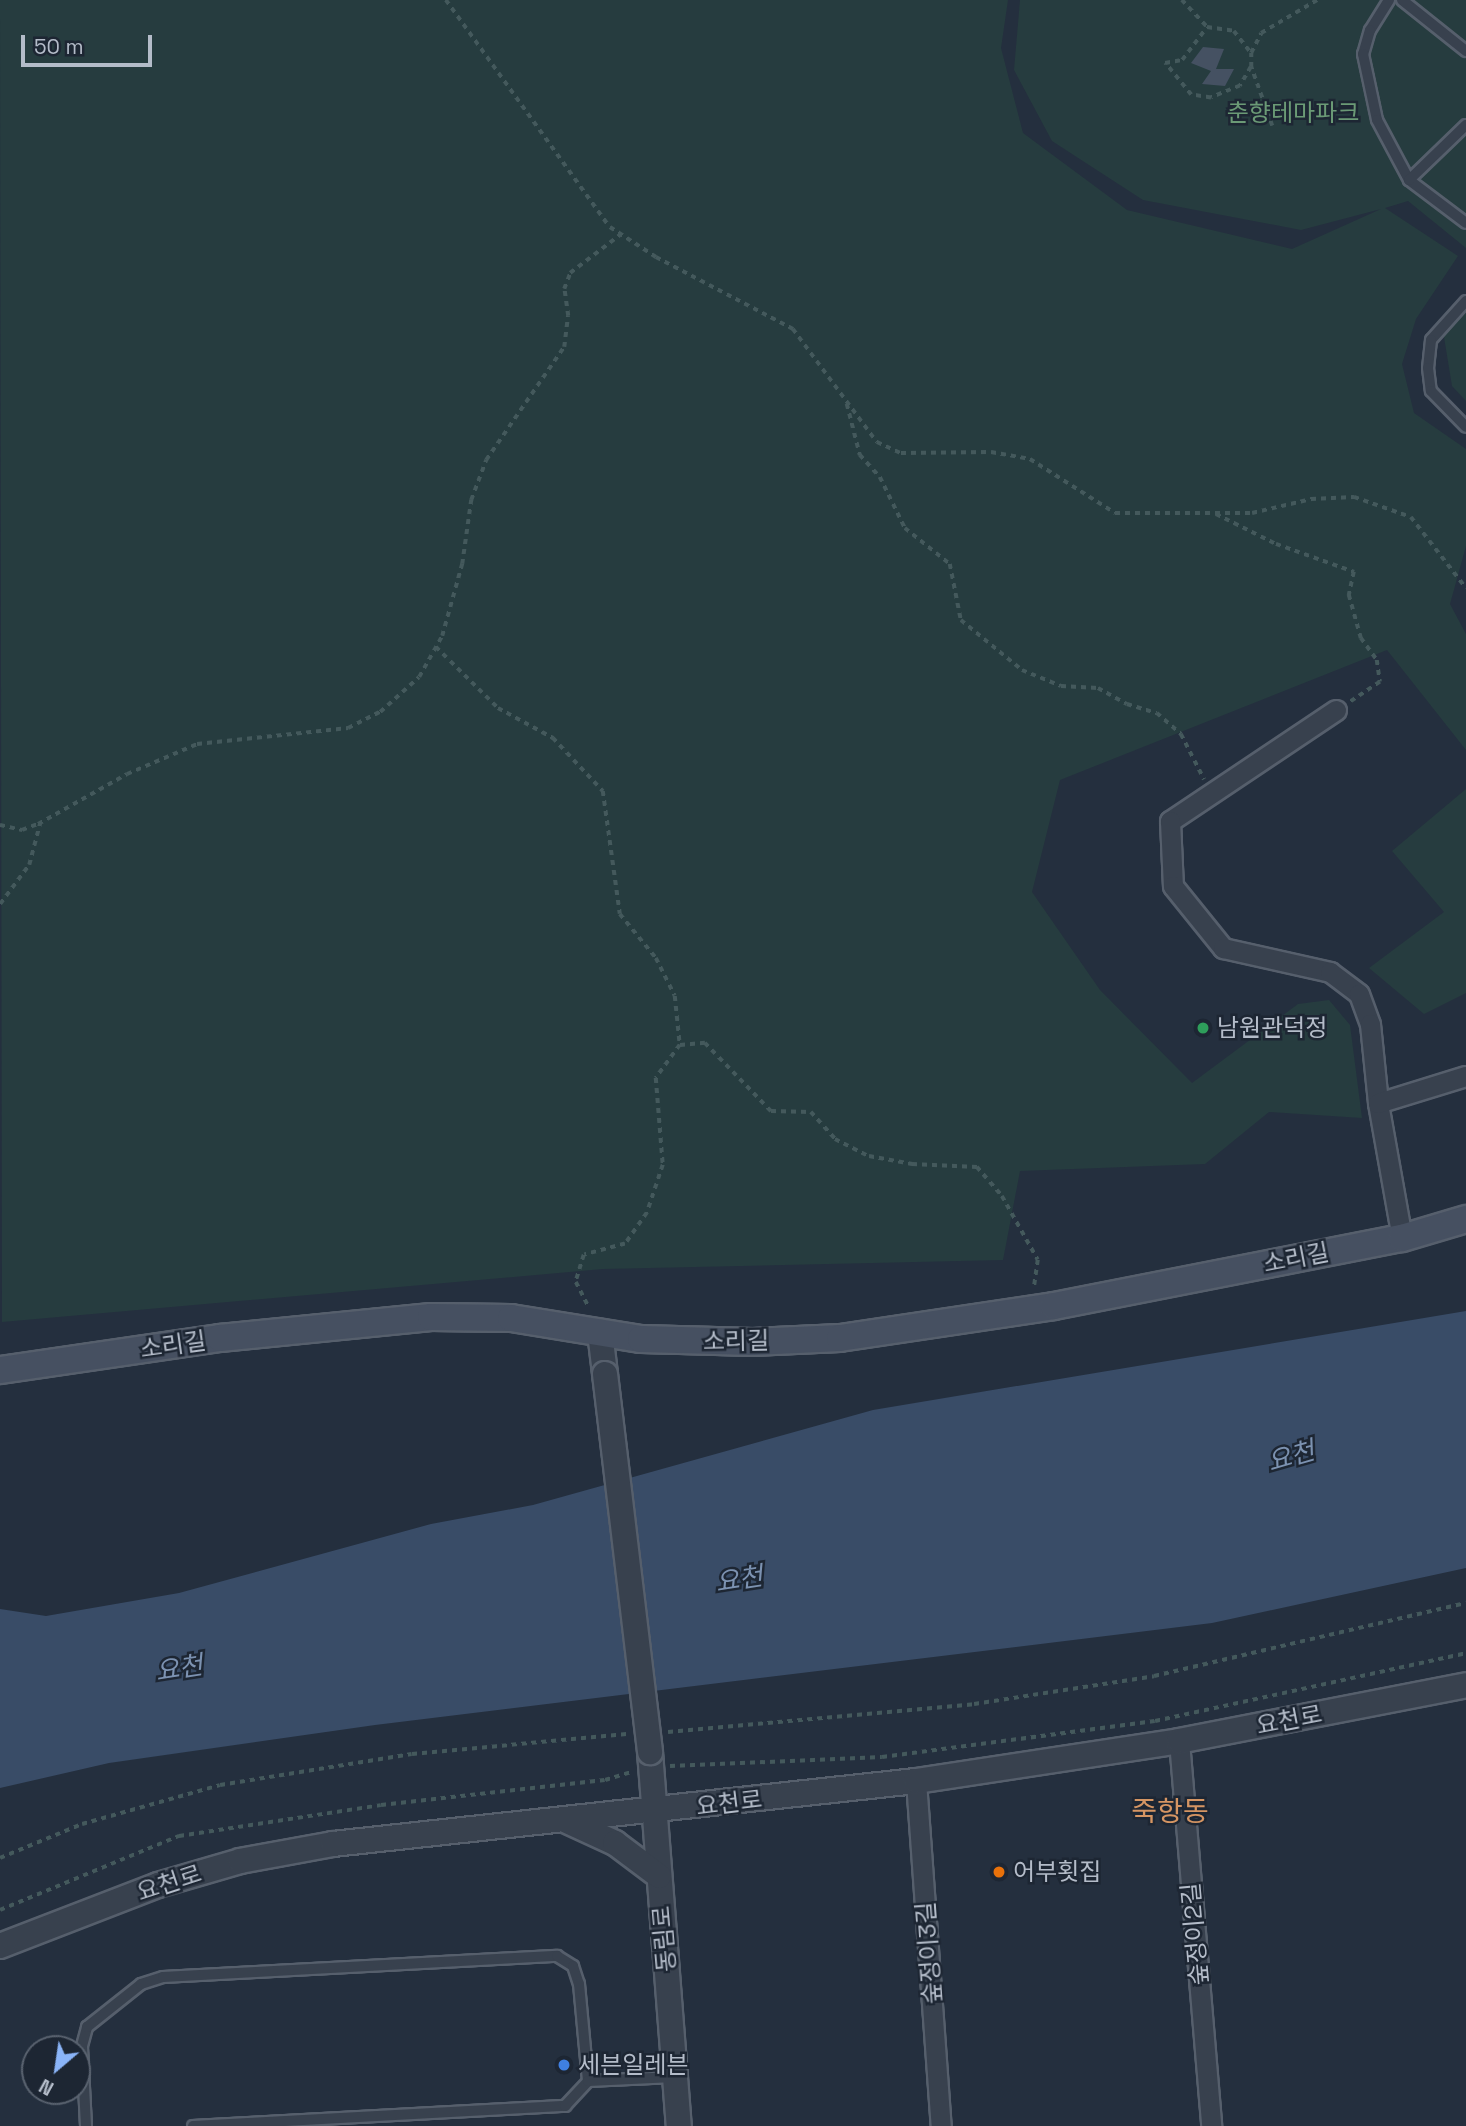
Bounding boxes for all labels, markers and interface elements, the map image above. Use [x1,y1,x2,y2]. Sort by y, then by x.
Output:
scale bar [24,21,156,65]
text: 50 m [34,33,84,60]
park label: 춘향테마파크 [1227,99,1359,127]
place label: 남원관덕정 [1217,1014,1327,1042]
marker: 남원관덕정 [1195,1020,1211,1036]
street label: 소리길 [1261,1238,1331,1278]
street label: 소리길 [138,1326,208,1364]
street label: 소리길 [703,1326,769,1356]
water label: 요천 [1264,1435,1318,1479]
water label: 요천 [713,1561,765,1599]
water label: 요천 [153,1650,205,1688]
street label: 요천로 [1254,1700,1324,1740]
street label: 요천로 [694,1785,764,1821]
district label: 죽항동 [1131,1794,1209,1828]
place label: 어부횟집 [1013,1858,1101,1886]
street label: 요천로 [133,1859,205,1907]
marker: 어부횟집 [991,1864,1007,1880]
street label: 숲정이2길 [1176,1882,1214,1986]
street label: 숲정이3길 [911,1901,947,2005]
street label: 동림로 [647,1905,681,1973]
north arrow [21,2035,91,2105]
place label: 세븐일레븐 [578,2051,688,2079]
marker: 세븐일레븐 [556,2057,572,2073]
text: N [35,2073,58,2101]

